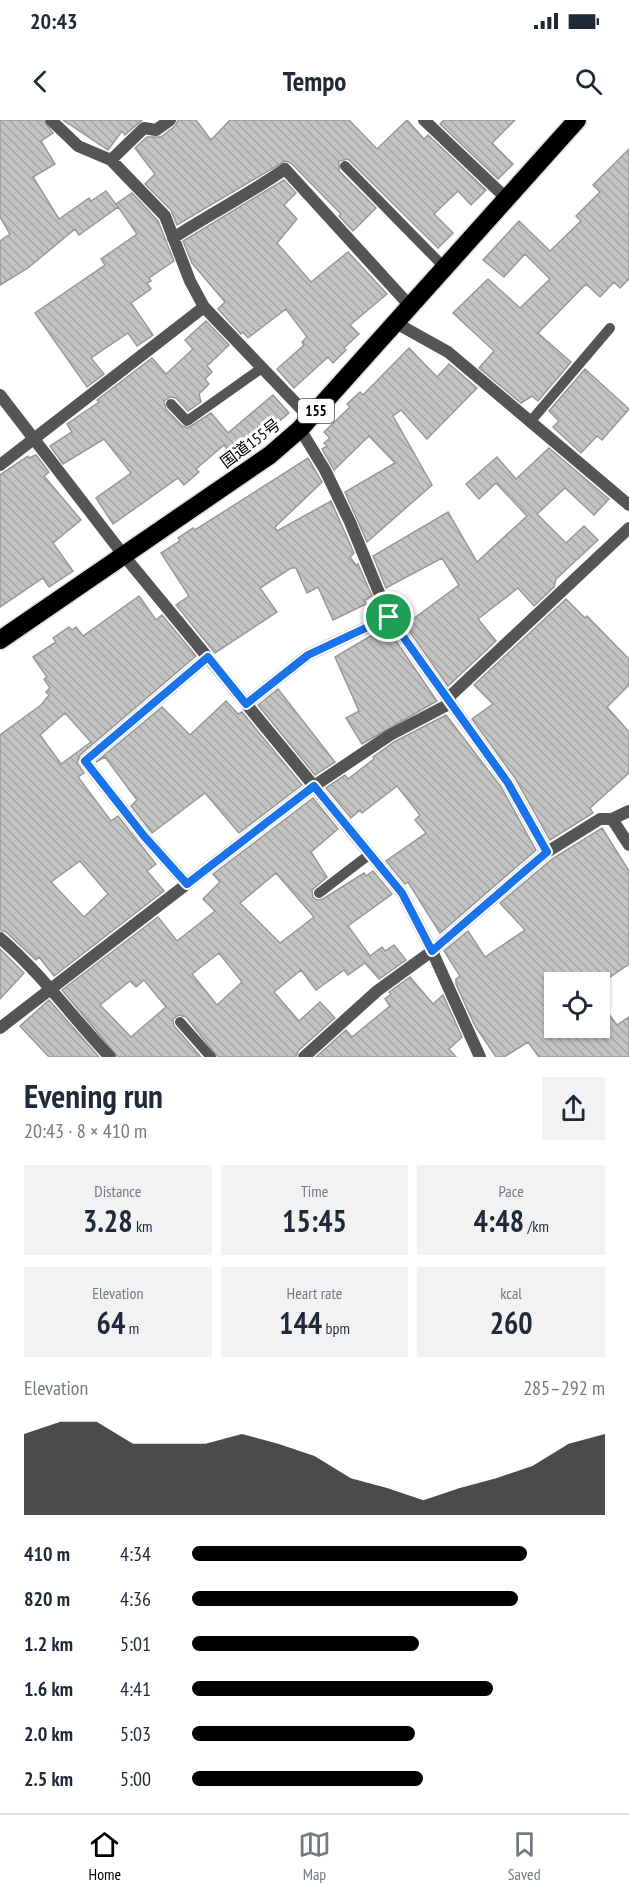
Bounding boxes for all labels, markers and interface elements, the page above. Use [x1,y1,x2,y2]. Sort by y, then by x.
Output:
text: 20:43 [30,7,78,35]
text: Tempo [283,64,346,98]
icon: back [24,65,57,98]
icon: search [572,65,605,98]
road number: 155 [298,399,334,423]
street label: 国道155号 [216,414,284,472]
pin [363,591,414,642]
icon: arrive [372,600,405,633]
map controls [544,972,610,1038]
button: locate [544,972,610,1038]
text: Evening run [24,1074,163,1117]
button: share [542,1077,605,1140]
text: 20:43 · 8 × 410 m [24,1118,147,1144]
text: Distance [94,1181,141,1201]
text: Time [301,1181,328,1201]
text: Pace [499,1181,524,1201]
text: 3.28 [83,1201,133,1240]
text: 15:45 [282,1201,347,1240]
text: 4:48 [474,1201,524,1240]
text: km [133,1216,153,1236]
text: /km [524,1216,549,1236]
text: Elevation [92,1283,144,1303]
text: Heart rate [287,1283,342,1303]
text: kcal [500,1283,522,1303]
text: 64 [97,1303,125,1342]
text: 144 [279,1303,322,1342]
text: 260 [490,1303,533,1342]
text: m [125,1318,139,1338]
text: bpm [322,1318,350,1338]
text: Elevation [24,1375,88,1401]
text: 285–292 m [523,1375,605,1401]
text: 410 m [24,1541,70,1567]
text: 4:34 [120,1541,151,1567]
text: 820 m [24,1586,70,1612]
text: 4:36 [120,1586,151,1612]
text: 1.2 km [24,1631,73,1657]
text: 5:01 [120,1631,151,1657]
text: 1.6 km [24,1676,73,1702]
text: 4:41 [120,1676,151,1702]
text: 2.0 km [24,1721,73,1747]
text: 5:03 [120,1721,151,1747]
text: 2.5 km [24,1766,73,1792]
text: 5:00 [120,1766,151,1792]
tab: Home [88,1828,121,1884]
tab: Map [298,1828,331,1884]
tab: Saved [508,1828,541,1884]

